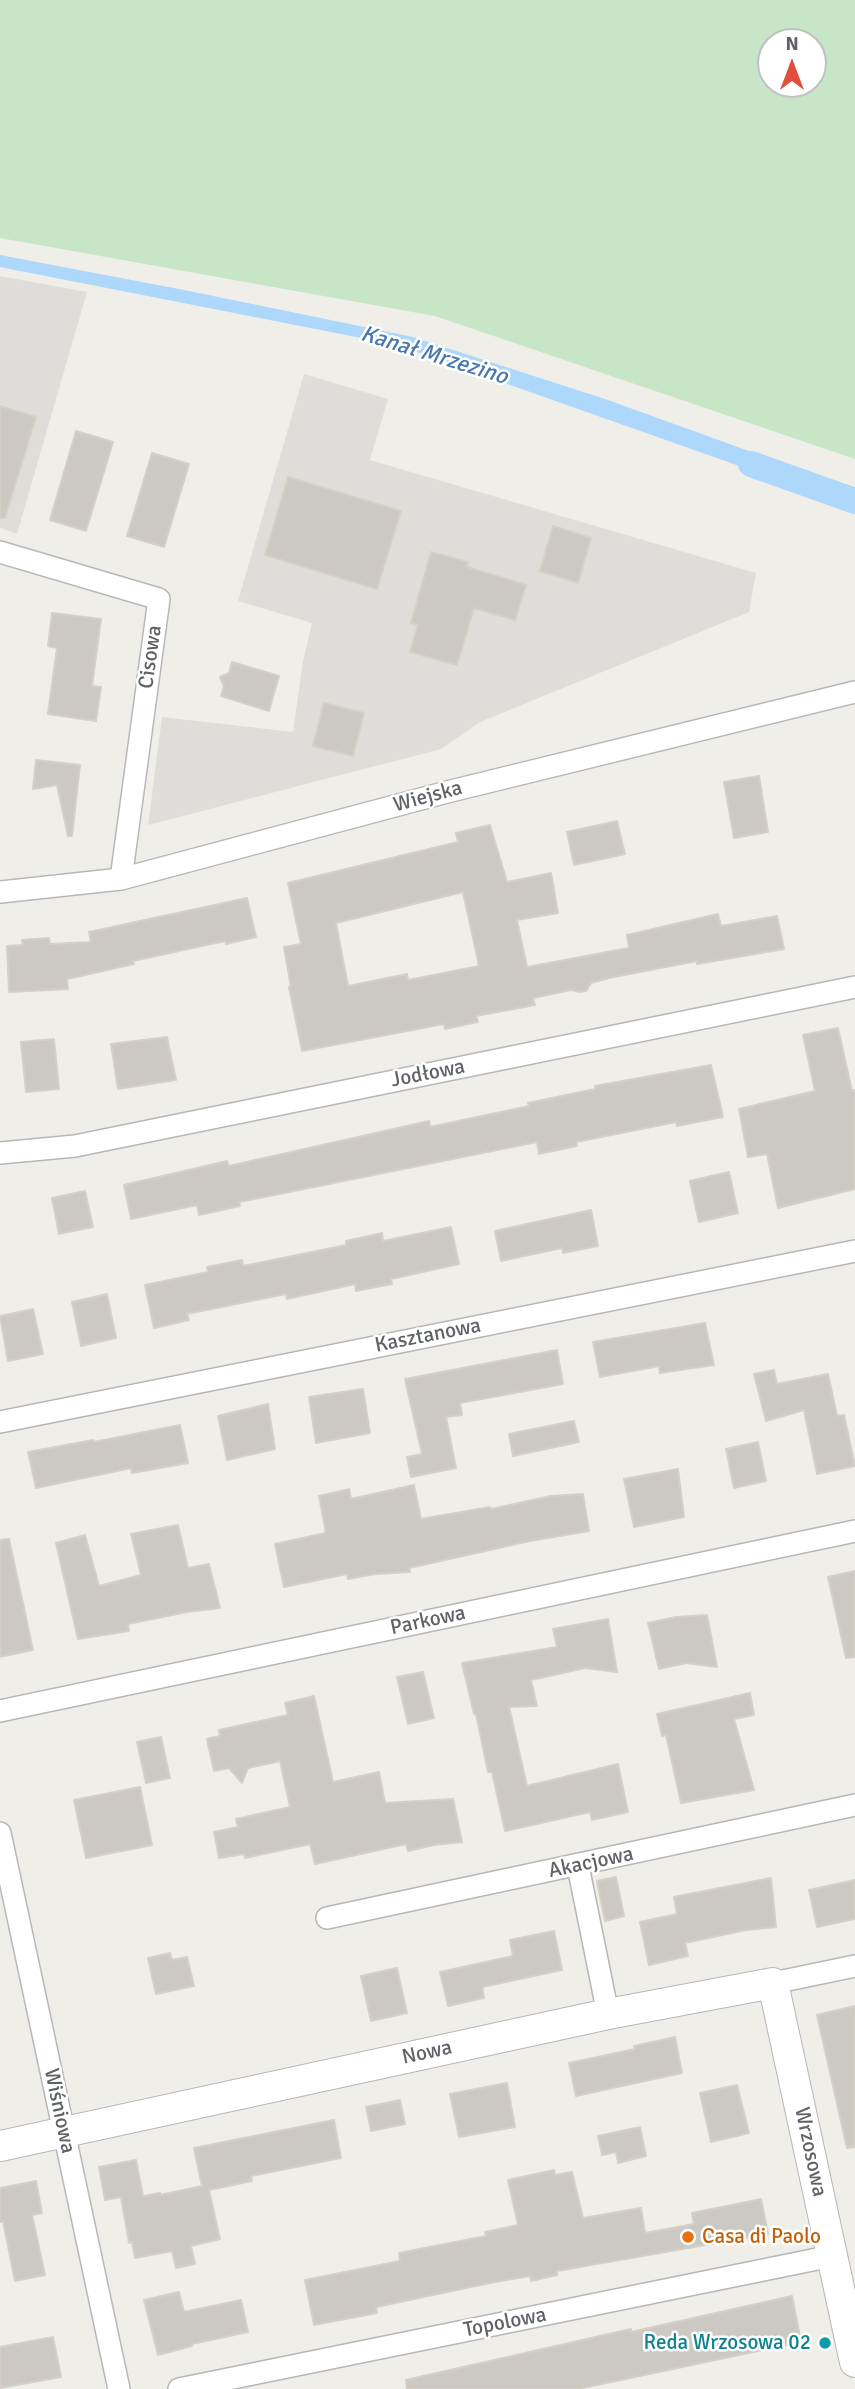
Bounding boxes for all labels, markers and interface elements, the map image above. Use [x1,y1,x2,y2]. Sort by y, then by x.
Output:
north arrow [757,28,827,98]
text: N [785,32,799,56]
water label: Kanał Mrzezino [357,321,511,391]
street label: Cisowa [134,624,168,690]
street label: Wiejska [391,776,465,818]
street label: Jodłowa [389,1054,467,1094]
street label: Kasztanowa [373,1313,483,1359]
street label: Parkowa [388,1601,468,1641]
street label: Akacjowa [546,1842,636,1884]
street label: Nowa [400,2035,454,2071]
street label: Wiśniowa [38,2066,80,2156]
street label: Wrzosowa [788,2105,832,2199]
place label: Casa di Paolo [702,2224,821,2250]
marker: Casa di Paolo [680,2229,696,2245]
street label: Topolowa [461,2303,549,2343]
place label: Reda Wrzosowa 02 [644,2330,811,2356]
marker: Reda Wrzosowa 02 [817,2335,833,2351]

